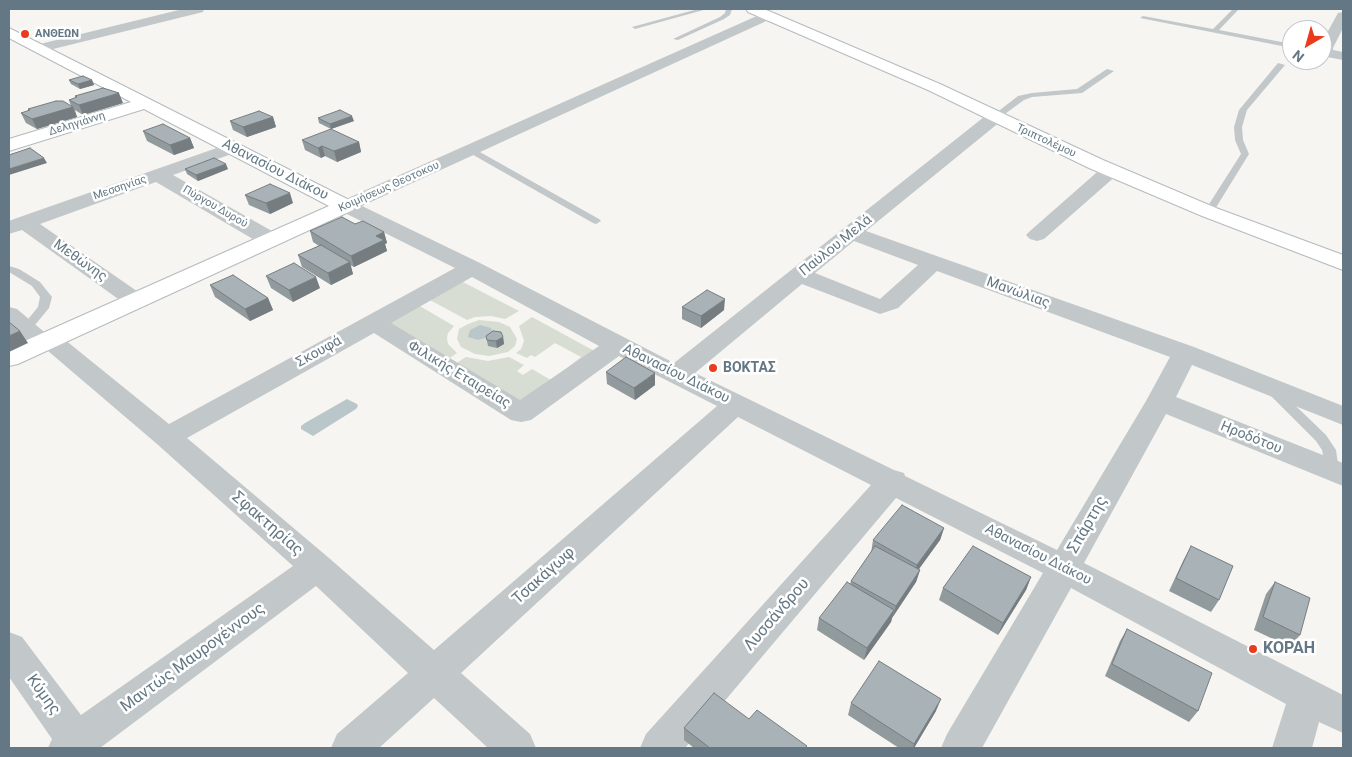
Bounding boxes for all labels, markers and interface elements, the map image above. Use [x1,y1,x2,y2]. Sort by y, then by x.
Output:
north arrow [1282,20,1332,70]
place label: ΑΝΘΕΩΝ [35,27,79,41]
marker: ΑΝΘΕΩΝ [19,28,31,40]
text: N [1290,47,1307,65]
street label: Δεληγιάννη [47,109,107,139]
street label: Τριπτολέμου [1014,121,1078,161]
street label: Αθανασίου Διάκου [219,136,331,204]
street label: Κοιμήσεως Θεοτοκου [337,159,441,215]
street label: Μεσσηνίας [92,173,148,203]
street label: Πύργου Δυρού [180,183,250,231]
street label: Παύλου Μελά [797,212,875,280]
street label: Μεθώνης [50,236,110,286]
street label: Μανώλιας [984,274,1052,312]
street label: Σκουφά [293,333,345,371]
street label: Φιλικής Εταιρείας [405,338,513,412]
street label: Αθανασίου Διάκου [620,341,732,407]
place label: ΒΟΚΤΑΣ [723,360,776,376]
marker: ΒΟΚΤΑΣ [707,362,719,374]
street label: Ηροδότου [1218,418,1284,458]
street label: Σφακτηρίας [228,488,306,560]
street label: Σπάρτης [1064,493,1112,557]
street label: Αθανασίου Διάκου [982,521,1094,589]
street label: Τσακάγωφ [509,543,579,609]
street label: Λυσσάνδρου [740,575,814,655]
street label: Μαντώς Μαυρογέννους [117,599,269,717]
place label: ΚΟΡΑΗ [1263,639,1315,659]
marker: ΚΟΡΑΗ [1247,643,1259,655]
street label: Κύμης [22,671,64,719]

